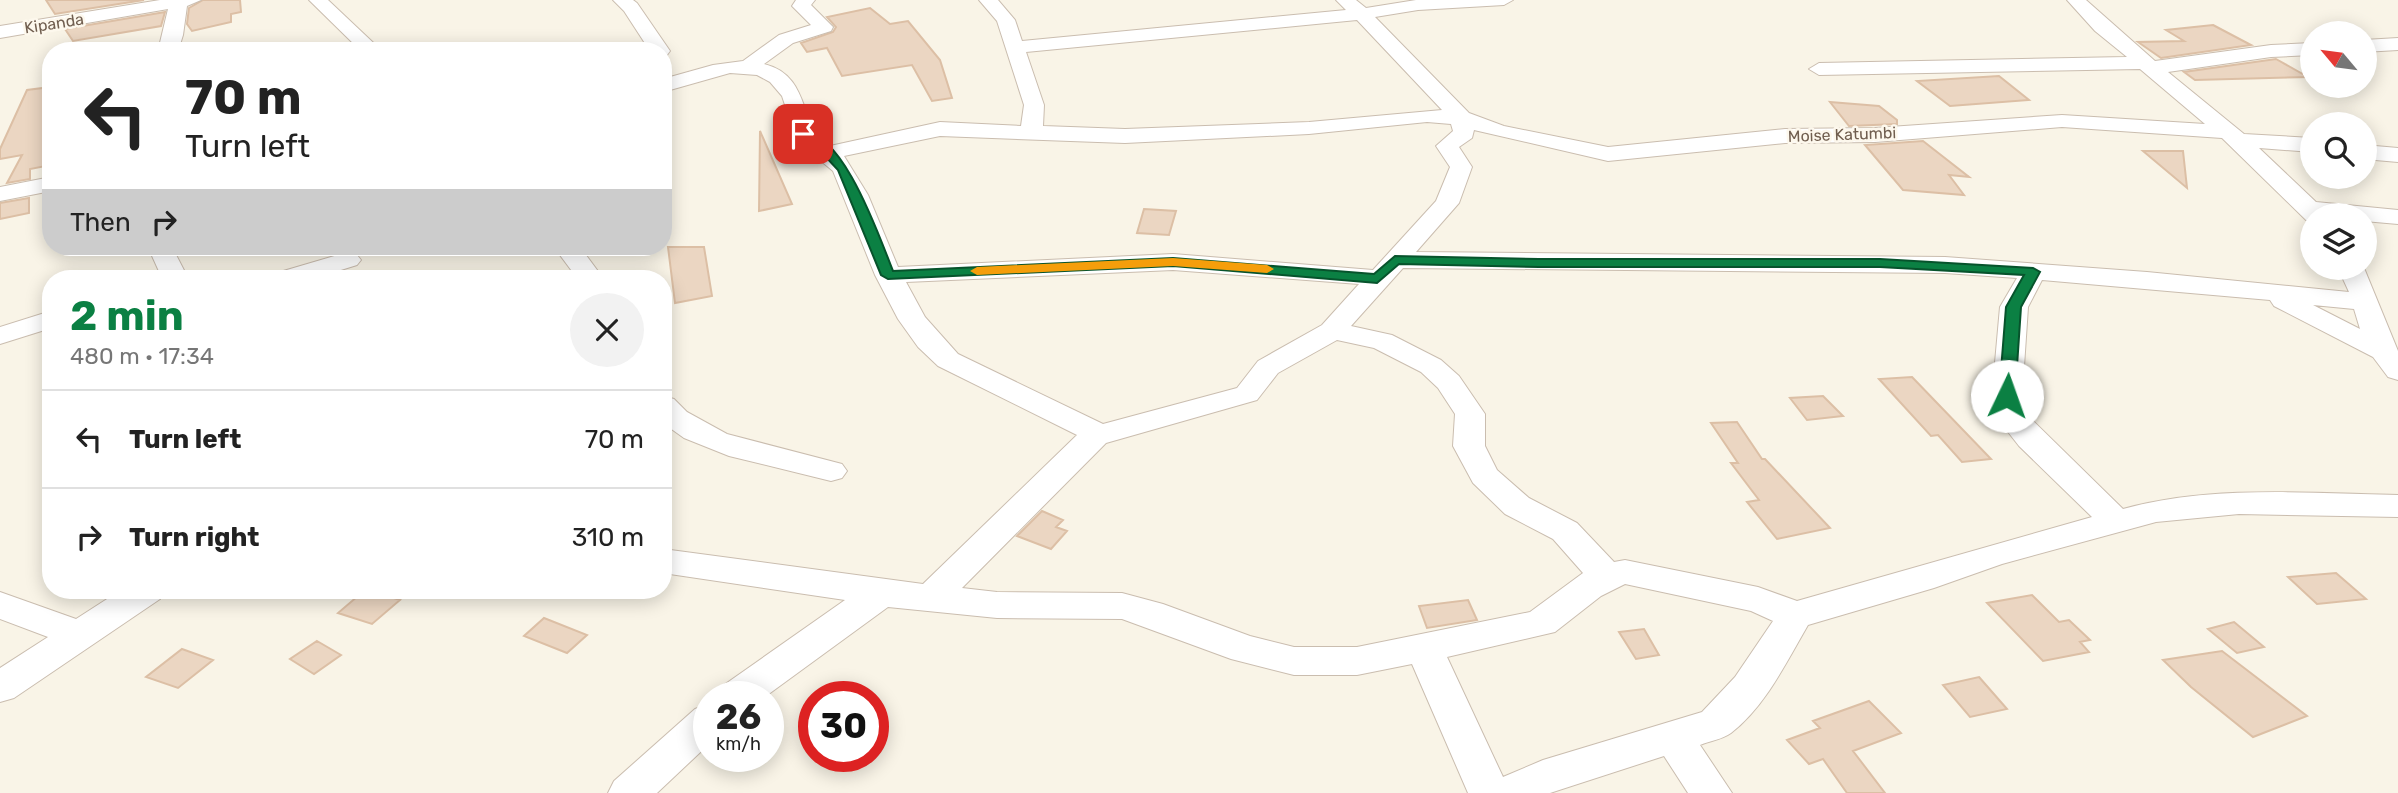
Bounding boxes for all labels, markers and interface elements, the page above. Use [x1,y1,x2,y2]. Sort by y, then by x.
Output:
street label: Kipanda [23,9,85,38]
north arrow [2300,21,2376,98]
map controls [2300,21,2377,280]
text: 70 m [185,68,302,126]
icon: left [70,70,161,161]
pin [773,104,833,164]
button: search [2300,112,2377,189]
icon: arrive [784,115,822,153]
street label: Moise Katumbi [1787,123,1897,146]
text: Turn left [185,127,310,165]
icon: right [145,203,183,241]
button: layers [2300,203,2377,280]
text: Then [70,207,131,238]
text: 2 min [70,291,184,341]
button: close [570,293,644,367]
text: 480 m · 17:34 [70,342,214,370]
position arrow [1970,359,2044,433]
icon: left [70,420,108,458]
text: Turn left [129,424,241,455]
text: 70 m [585,424,644,455]
icon: right [70,518,108,556]
text: Turn right [129,522,259,553]
text: 310 m [572,522,644,553]
speed limit sign: 30 [798,681,889,772]
text: 26 [716,696,761,738]
text: km/h [716,733,761,755]

